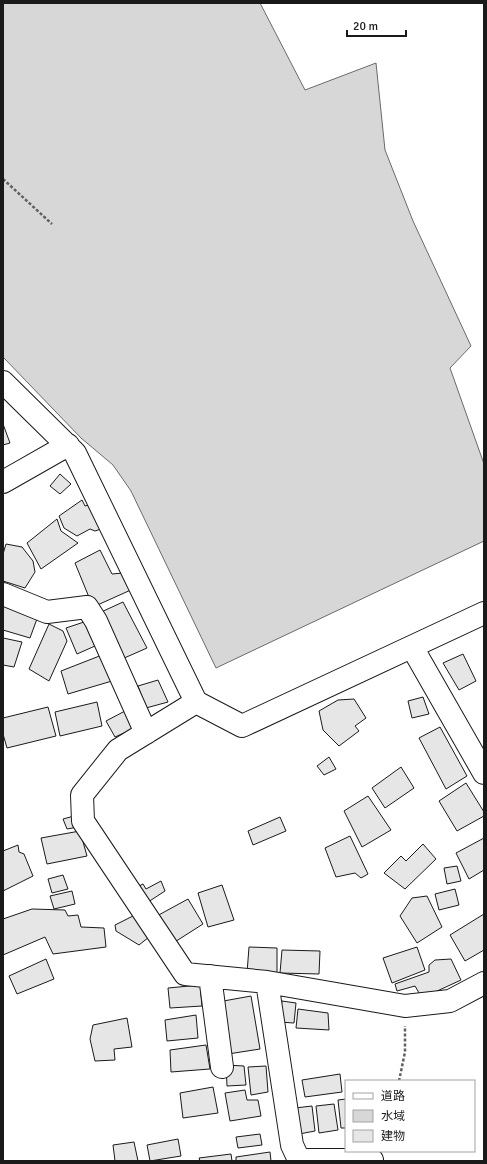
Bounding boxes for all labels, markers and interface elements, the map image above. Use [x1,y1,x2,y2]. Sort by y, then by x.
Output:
scale bar [347,12,406,38]
text: 20 m [353,19,378,34]
legend [345,1080,475,1152]
text: 道路 [381,1089,405,1104]
text: 水域 [381,1109,405,1124]
text: 建物 [381,1129,405,1144]

